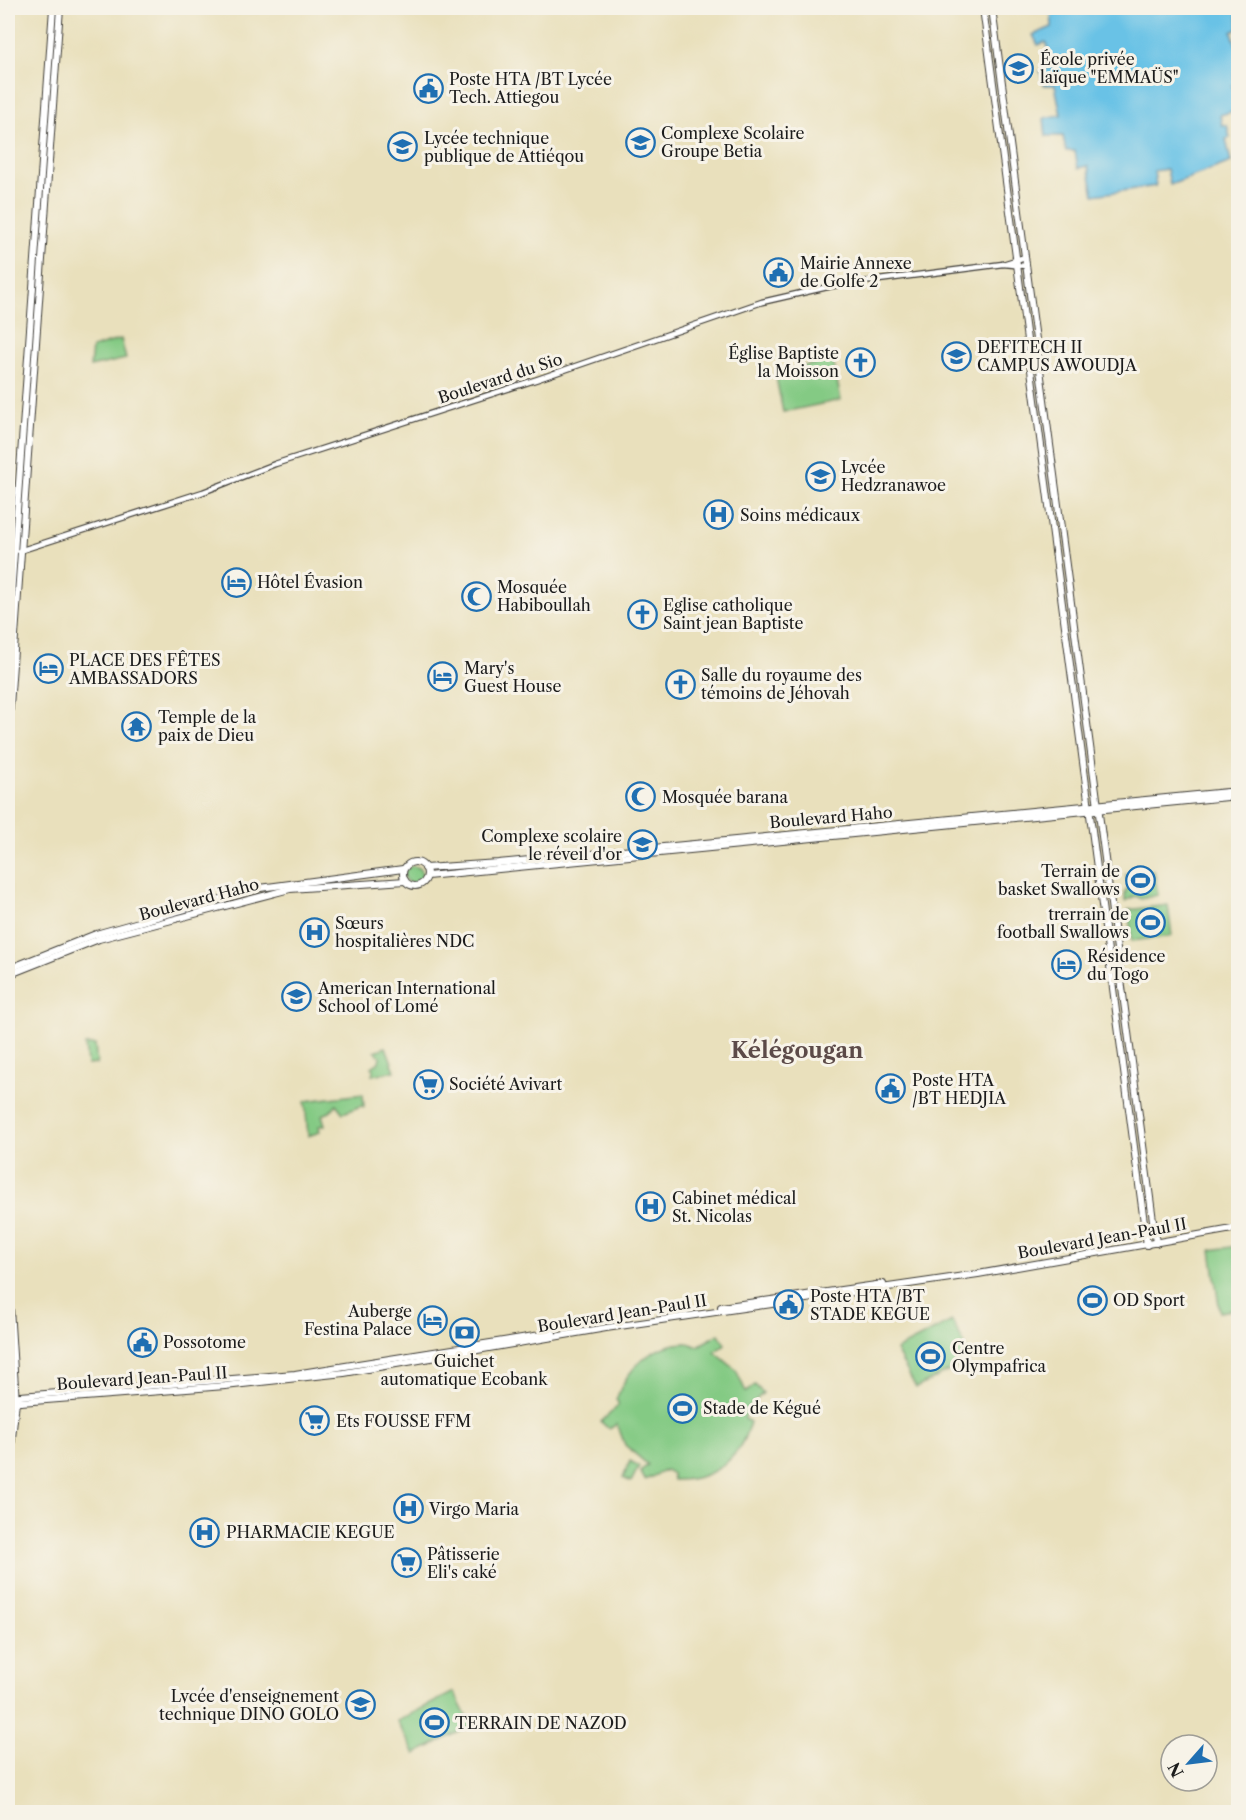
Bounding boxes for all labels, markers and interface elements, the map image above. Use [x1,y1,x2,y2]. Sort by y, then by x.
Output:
place label: École privée laïque "EMMAÜS" [1040,49,1179,87]
school or university icon: École privée laïque "EMMAÜS" [1003,52,1035,84]
place label: Poste HTA /BT Lycée Tech. Attiegou [449,69,612,107]
public building icon: Poste HTA /BT Lycée Tech. Attiegou [412,72,444,104]
place label: Complexe Scolaire Groupe Betia [661,123,805,161]
school or university icon: Complexe Scolaire Groupe Betia [624,126,656,158]
place label: Lycée technique publique de Attiéqou [424,128,584,166]
school or university icon: Lycée technique publique de Attiéqou [387,131,419,163]
place label: Mairie Annexe de Golfe 2 [800,253,912,291]
public building icon: Mairie Annexe de Golfe 2 [763,256,795,288]
place label: DEFITECH II CAMPUS AWOUDJA [977,337,1138,375]
school or university icon: DEFITECH II CAMPUS AWOUDJA [940,340,972,372]
place label: Église Baptiste la Moisson [728,343,839,381]
church icon: Église Baptiste la Moisson [844,346,876,378]
street label: Boulevard du Sio [435,348,565,408]
place label: Lycée Hedzranawoe [841,457,946,495]
school or university icon: Lycée Hedzranawoe [804,460,836,492]
hospital icon: Soins médicaux [703,499,735,531]
place label: Soins médicaux [740,505,861,525]
hotel icon: Hôtel Évasion [220,566,252,598]
place label: Hôtel Évasion [257,572,363,592]
place label: Mosquée Habiboullah [497,577,591,615]
mosque icon: Mosquée Habiboullah [460,580,492,612]
place label: Eglise catholique Saint jean Baptiste [663,595,804,633]
church icon: Eglise catholique Saint jean Baptiste [626,598,658,630]
place label: PLACE DES FÊTES AMBASSADORS [68,650,221,688]
hotel icon: PLACE DES FÊTES AMBASSADORS [32,653,64,685]
place label: Mary's Guest House [464,658,561,696]
hotel icon: Mary's Guest House [427,661,459,693]
place label: Salle du royaume des témoins de Jéhovah [701,665,862,703]
church icon: Salle du royaume des témoins de Jéhovah [664,668,696,700]
place label: Temple de la paix de Dieu [158,707,257,745]
temple icon: Temple de la paix de Dieu [121,710,153,742]
mosque icon: Mosquée barana [625,781,657,813]
place label: Mosquée barana [662,787,788,807]
street label: Boulevard Haho [769,802,893,832]
place label: Complexe scolaire le réveil d'or [481,826,622,864]
school or university icon: Complexe scolaire le réveil d'or [627,829,659,861]
place label: Terrain de basket Swallows [998,861,1120,899]
sports icon: Terrain de basket Swallows [1125,864,1157,896]
street label: Boulevard Haho [137,873,261,925]
place label: trerrain de football Swallows [997,904,1129,942]
sports icon: trerrain de football Swallows [1134,907,1166,939]
place label: Sœurs hospitalières NDC [335,913,474,951]
hospital icon: Sœurs hospitalières NDC [298,916,330,948]
place label: Résidence du Togo [1087,946,1166,984]
hotel icon: Résidence du Togo [1050,949,1082,981]
place label: American International School of Lomé [317,978,496,1016]
school or university icon: American International School of Lomé [281,981,313,1013]
district label: Kélégougan [731,1037,863,1064]
supermarket icon: Société Avivart [412,1068,444,1100]
place label: Poste HTA /BT HEDJIA [912,1070,1007,1108]
public building icon: Poste HTA /BT HEDJIA [875,1073,907,1105]
place label: Société Avivart [449,1074,562,1094]
place label: Cabinet médical St. Nicolas [672,1188,797,1226]
hospital icon: Cabinet médical St. Nicolas [635,1191,667,1223]
street label: Boulevard Jean-Paul II [1016,1213,1188,1263]
sports icon: OD Sport [1076,1284,1108,1316]
place label: Poste HTA /BT STADE KEGUE [810,1286,930,1324]
public building icon: Poste HTA /BT STADE KEGUE [773,1289,805,1321]
street label: Boulevard Jean-Paul II [536,1290,708,1336]
place label: OD Sport [1113,1290,1185,1310]
place label: Auberge Festina Palace [304,1301,412,1339]
hotel icon: Auberge Festina Palace [417,1304,449,1336]
bank icon: Guichet automatique Ecobank [448,1317,480,1349]
public building icon: Possotome [126,1326,158,1358]
place label: Possotome [163,1332,246,1352]
place label: Centre Olympafrica [952,1338,1047,1376]
sports icon: Centre Olympafrica [915,1341,947,1373]
place label: Guichet automatique Ecobank [381,1351,548,1389]
street label: Boulevard Jean-Paul II [56,1362,228,1394]
sports icon: Stade de Kégué [666,1392,698,1424]
place label: Stade de Kégué [703,1398,821,1418]
supermarket icon: Ets FOUSSE FFM [299,1405,331,1437]
place label: Ets FOUSSE FFM [336,1411,471,1431]
hospital icon: Virgo Maria [392,1493,424,1525]
place label: Virgo Maria [428,1499,520,1519]
hospital icon: PHARMACIE KEGUE [189,1516,221,1548]
place label: PHARMACIE KEGUE [226,1522,395,1542]
place label: Pâtisserie Eli's caké [427,1544,500,1582]
supermarket icon: Pâtisserie Eli's caké [390,1547,422,1579]
place label: Lycée d'enseignement technique DINO GOLO [159,1686,339,1724]
school or university icon: Lycée d'enseignement technique DINO GOLO [344,1689,376,1721]
sports icon: TERRAIN DE NAZOD [418,1707,450,1739]
place label: TERRAIN DE NAZOD [455,1713,627,1733]
north arrow [1159,1733,1219,1793]
text: N [1164,1759,1188,1781]

